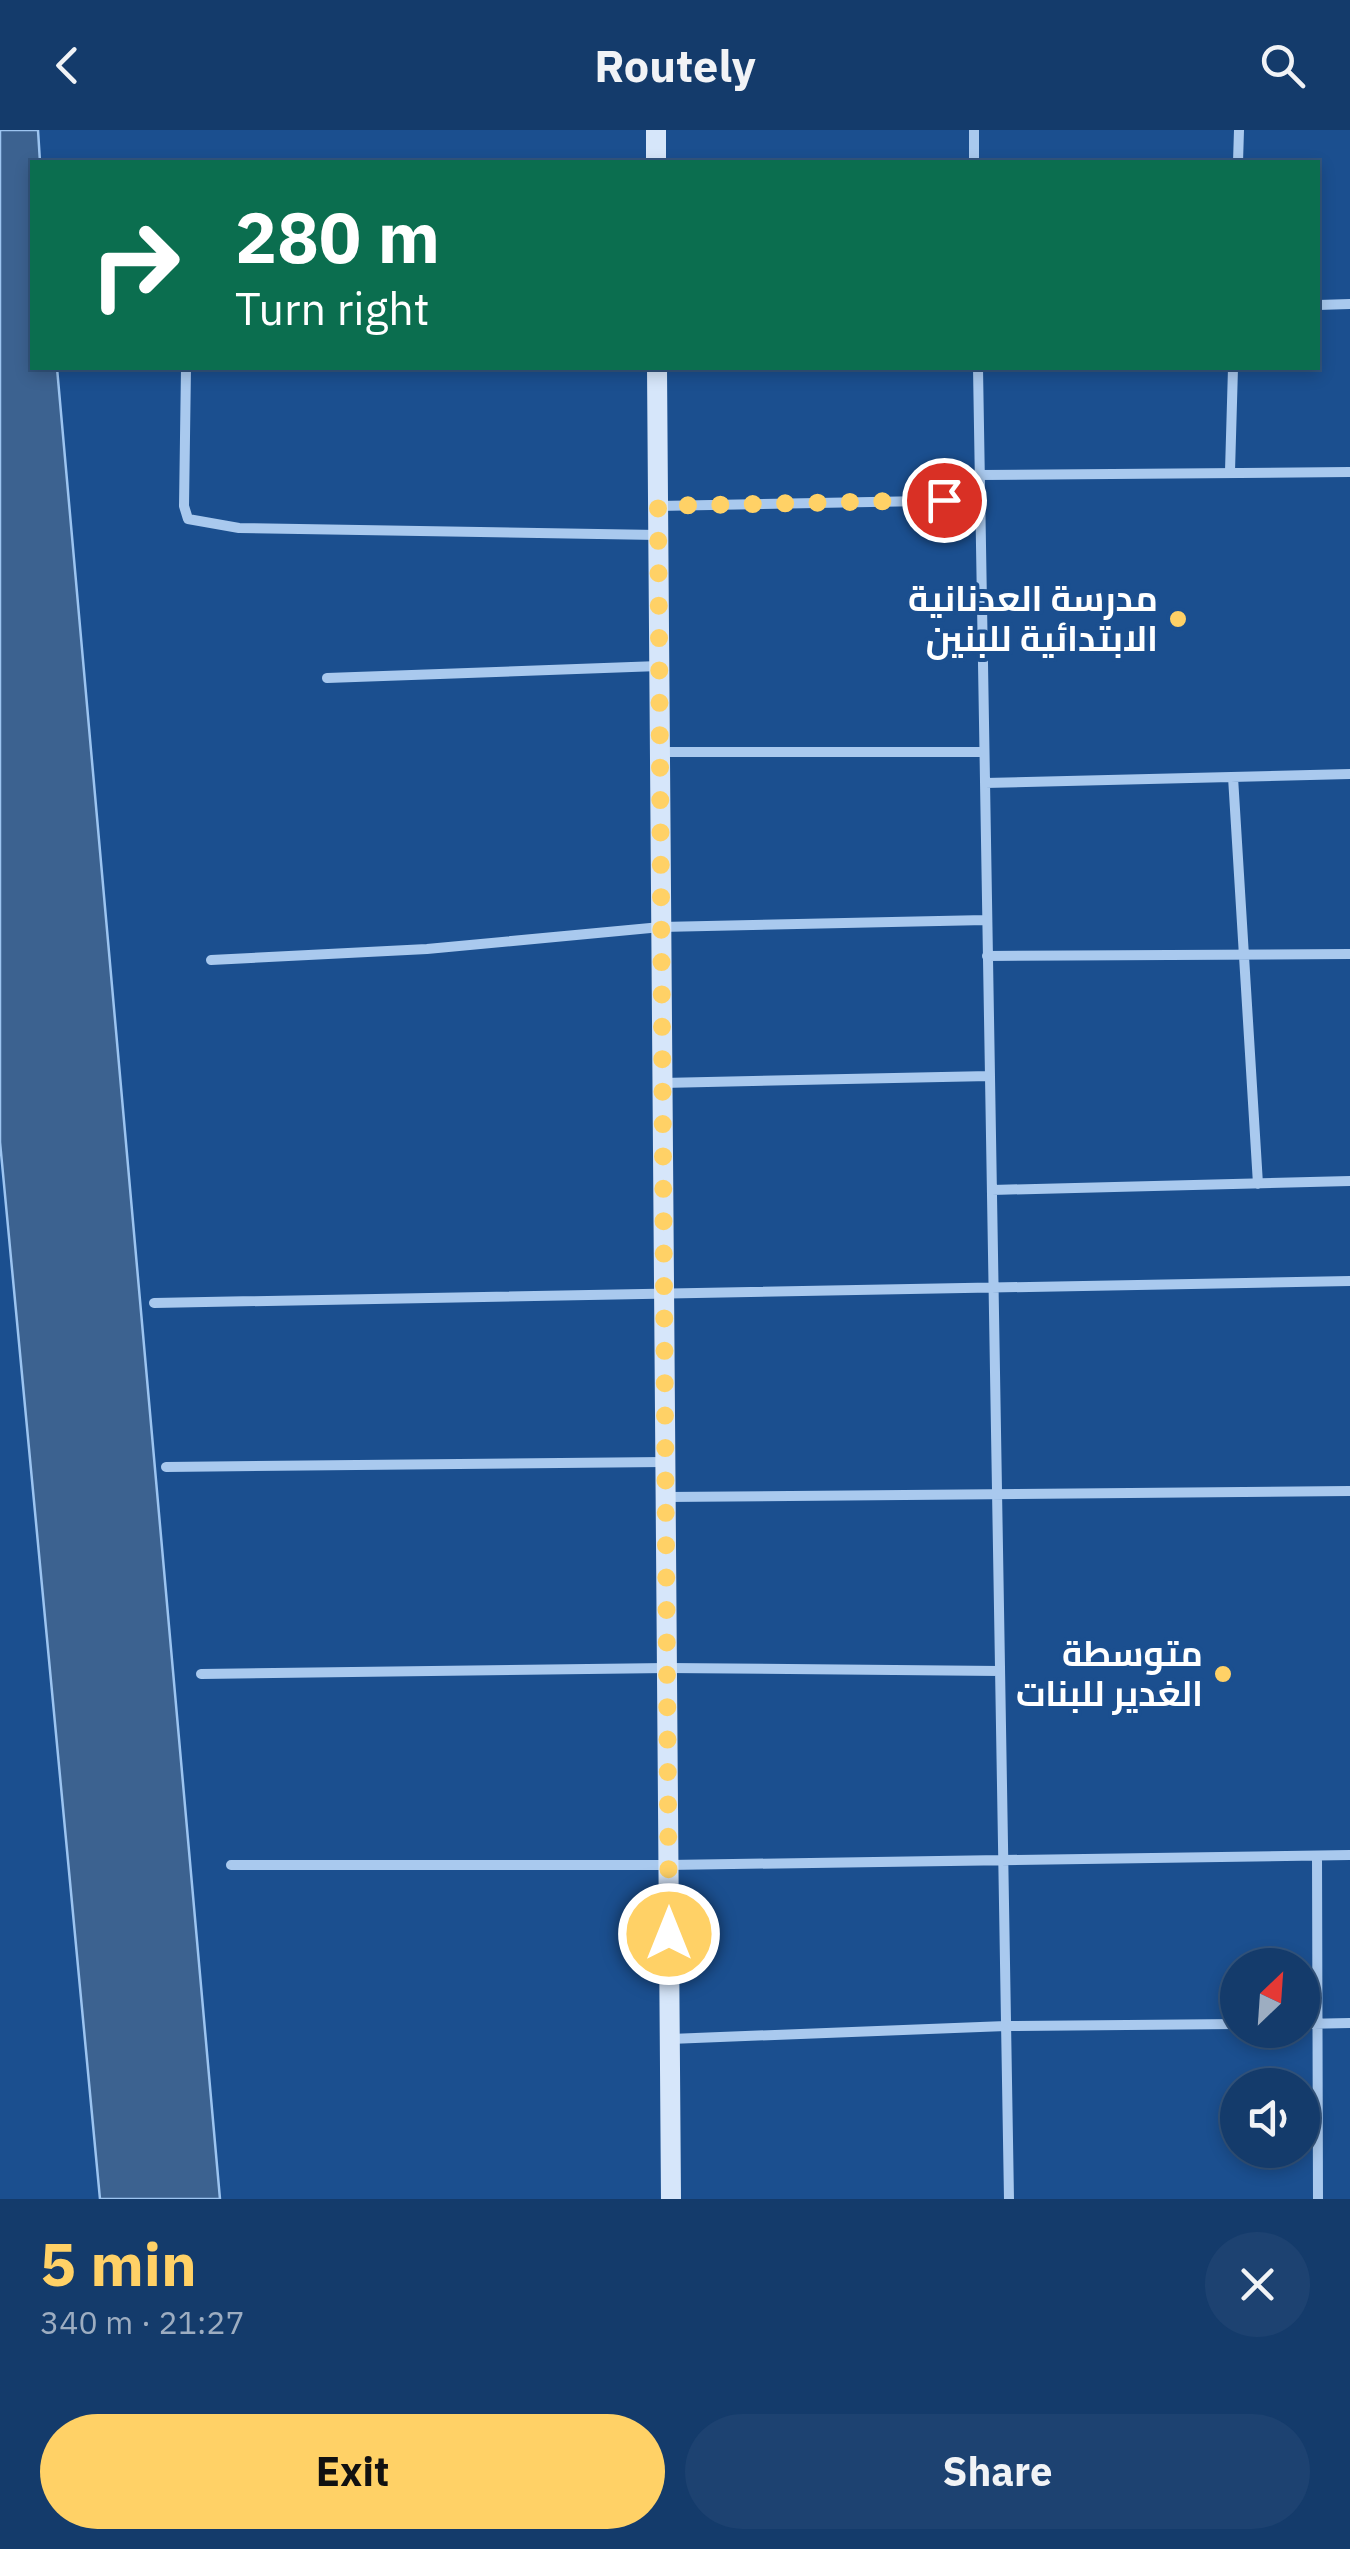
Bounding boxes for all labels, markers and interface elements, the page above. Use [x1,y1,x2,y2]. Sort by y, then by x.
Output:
text: Routely [594,36,756,94]
icon: back [40,38,95,93]
icon: search [1255,38,1310,93]
text: 280 m [235,191,440,282]
icon: right [70,200,200,330]
text: Turn right [235,279,430,337]
pin [902,458,987,543]
icon: arrive [917,473,972,528]
place label: مدرسة العدنانية الابتدائية للبنين [908,575,1158,661]
marker: مدرسة العدنانية الابتدائية للبنين [1167,608,1189,630]
place label: متوسطة الغدير للبنات [1016,1630,1203,1716]
marker: متوسطة الغدير للبنات [1212,1663,1234,1685]
position arrow [617,1882,721,1986]
north arrow [1220,1948,1320,2048]
map controls [1220,1948,1320,2168]
button: sound [1220,2068,1320,2168]
text: 5 min [40,2224,197,2303]
button: close [1205,2232,1310,2337]
text: 340 m · 21:27 [40,2301,245,2343]
button: Exit [40,2414,665,2529]
button: Share [685,2414,1310,2529]

